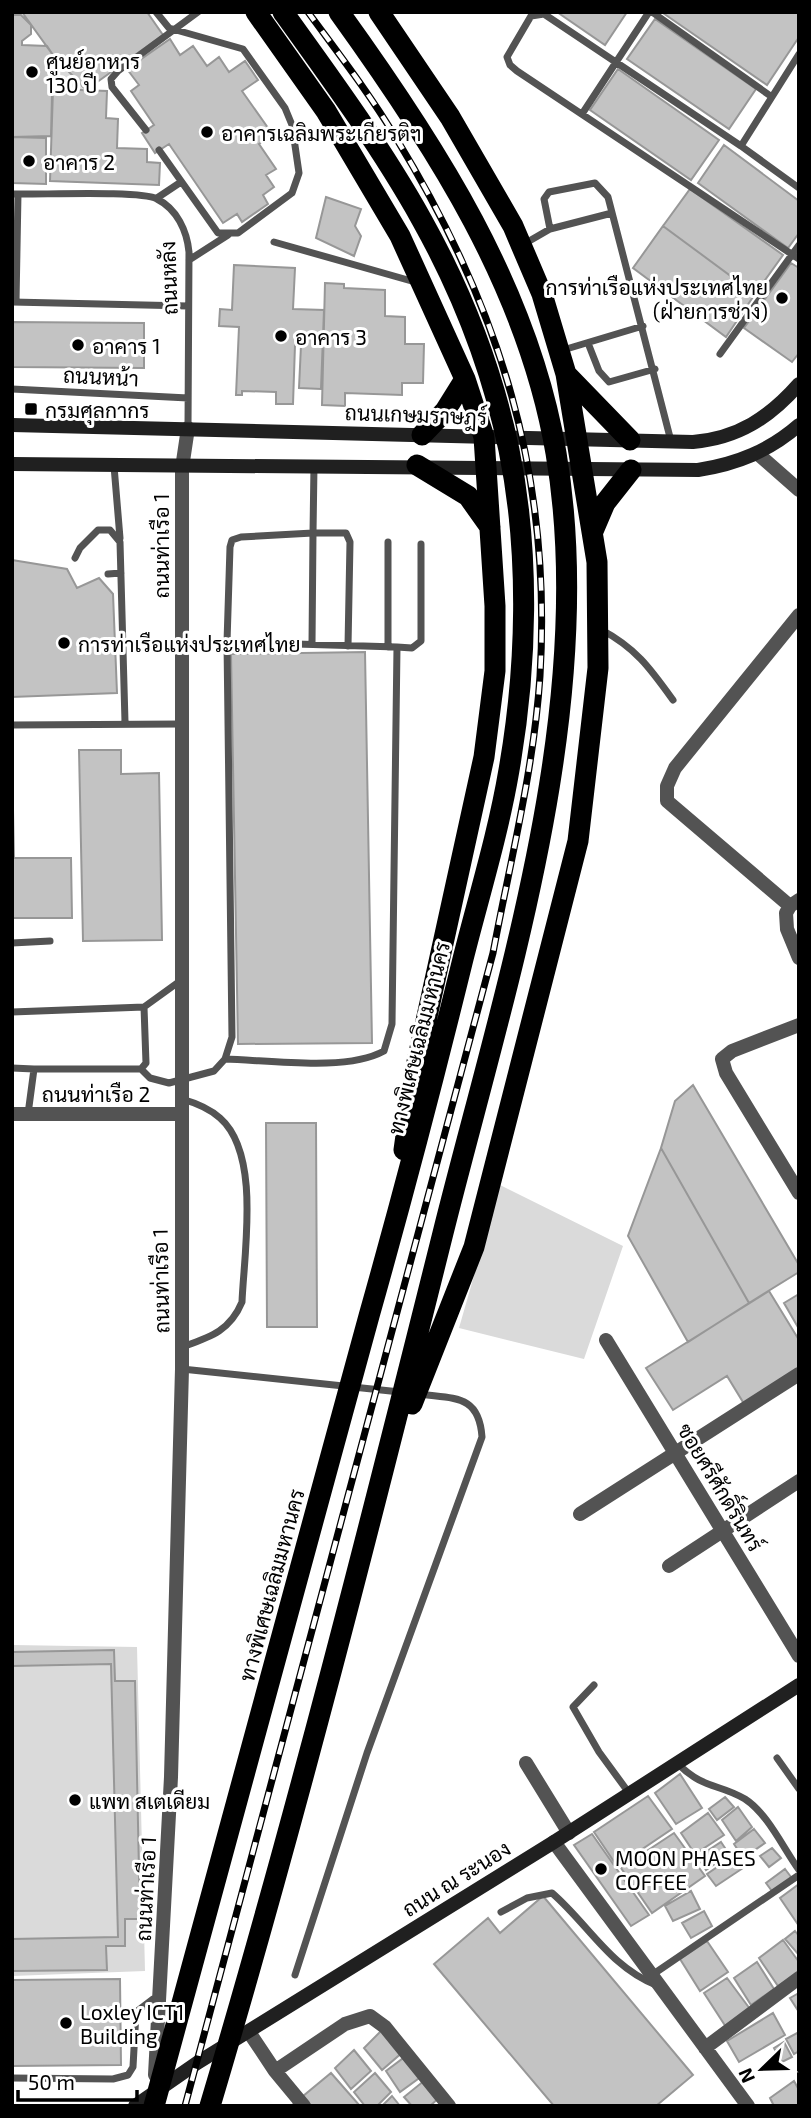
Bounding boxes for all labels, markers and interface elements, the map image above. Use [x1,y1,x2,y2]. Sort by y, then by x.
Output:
place label: ศูนย์อาหาร 130 ปี [46,48,140,97]
marker: ศูนย์อาหาร 130 ปี [24,64,40,80]
place label: อาคารเฉลิมพระเกียรติฯ [221,120,422,145]
marker: อาคารเฉลิมพระเกียรติฯ [199,124,215,140]
place label: อาคาร 2 [43,149,115,174]
marker: อาคาร 2 [21,153,37,169]
street label: ถนนหลัง [154,241,182,315]
place label: การท่าเรือแห่งประเทศไทย (ฝ่ายการช่าง) [545,274,768,323]
marker: การท่าเรือแห่งประเทศไทย (ฝ่ายการช่าง) [774,290,790,306]
place label: อาคาร 3 [295,324,367,349]
marker: อาคาร 3 [273,328,289,344]
place label: อาคาร 1 [92,333,161,358]
marker: อาคาร 1 [70,337,86,353]
street label: ถนนหน้า [62,362,140,390]
place label: กรมศุลกากร [45,397,150,425]
street label: ถนนเกษมราษฎร์ [344,399,488,432]
marker: กรมศุลกากร [23,401,39,417]
street label: ถนนท่าเรือ 1 [148,494,173,598]
place label: การท่าเรือแห่งประเทศไทย [78,631,301,656]
marker: การท่าเรือแห่งประเทศไทย [56,635,72,651]
street label: ทางพิเศษเฉลิมมหานคร [382,939,454,1137]
street label: ถนนท่าเรือ 2 [42,1081,150,1106]
street label: ถนนท่าเรือ 1 [147,1228,173,1334]
street label: ซอยศรีศักดิ์รินทร์ [673,1415,774,1555]
street label: ทางพิเศษเฉลิมมหานคร [233,1486,309,1684]
place label: แพท สเตเดียม [89,1788,210,1813]
marker: แพท สเตเดียม [67,1792,83,1808]
street label: ถนน ณ ระนอง [397,1835,515,1921]
street label: ถนนท่าเรือ 1 [130,1836,160,1942]
place label: MOON PHASES COFFEE [615,1845,756,1894]
marker: MOON PHASES COFFEE [593,1861,609,1877]
place label: Loxley ICT1 Building [80,1999,184,2048]
marker: Loxley ICT1 Building [58,2015,74,2031]
north arrow [727,2034,797,2104]
scale bar [18,2058,136,2102]
text: N [733,2065,759,2087]
text: 50 m [28,2069,75,2094]

